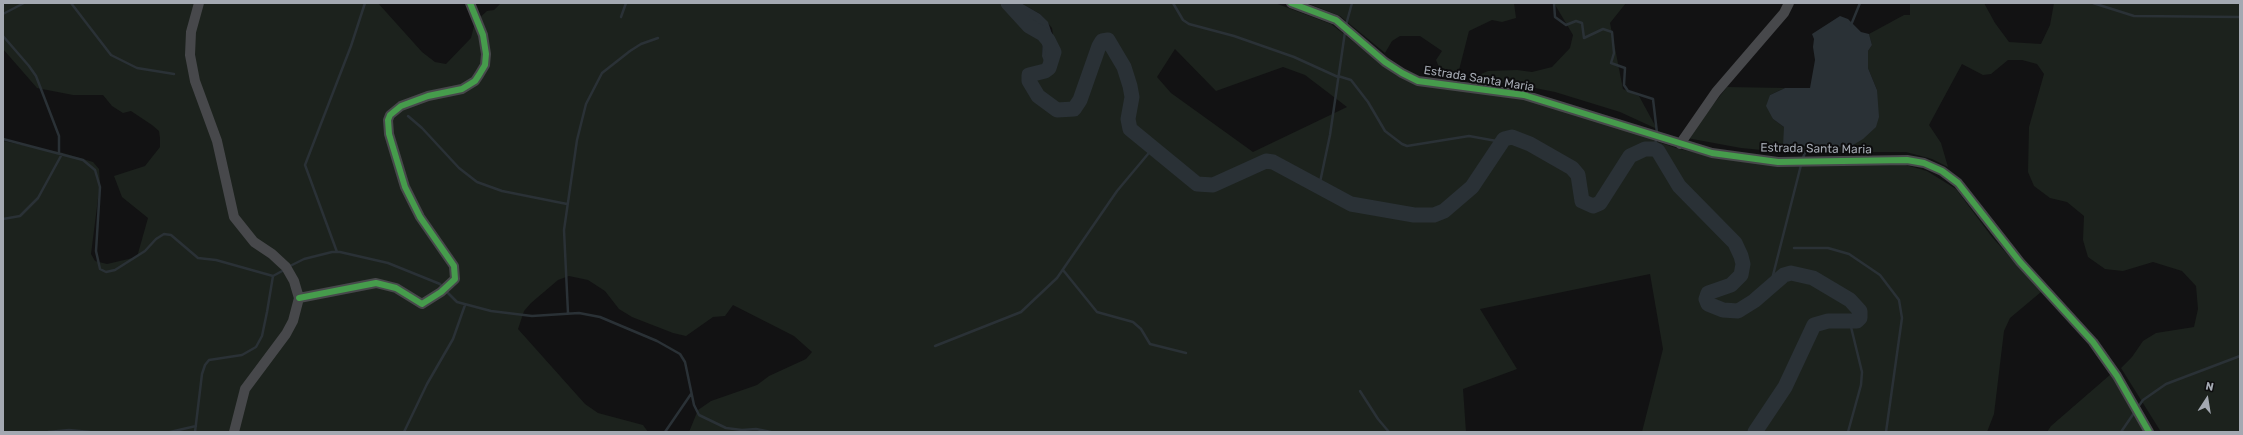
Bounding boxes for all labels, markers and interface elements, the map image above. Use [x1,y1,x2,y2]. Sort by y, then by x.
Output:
street label: Estrada Santa Maria [1423,63,1535,95]
street label: Estrada Santa Maria [1760,141,1872,157]
north arrow [2187,379,2227,419]
text: N [2204,380,2215,394]

